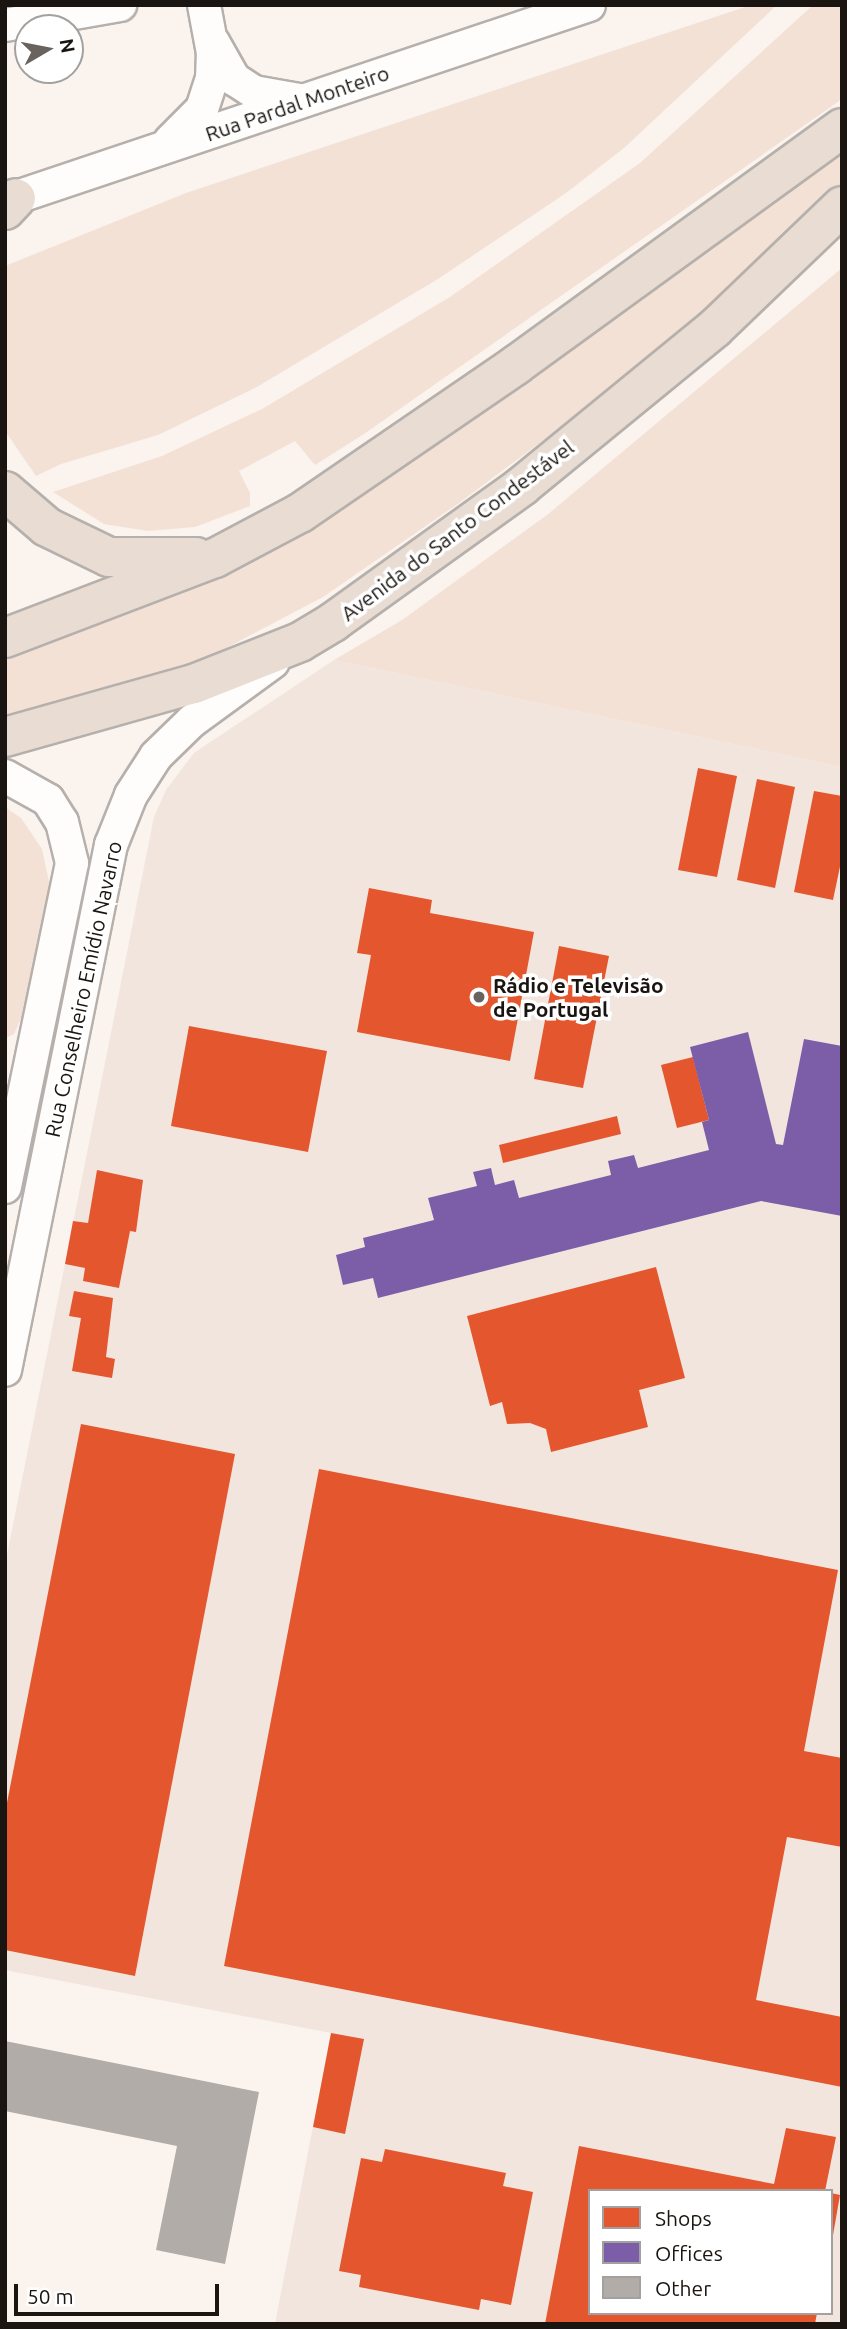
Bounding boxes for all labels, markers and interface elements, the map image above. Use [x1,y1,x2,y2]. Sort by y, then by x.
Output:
north arrow [14,14,84,84]
text: N [56,37,80,55]
street label: Rua Pardal Monteiro [202,60,392,146]
street label: Avenida do Santo Condestável [336,434,578,626]
street label: Rua Conselheiro Emídio Navarro [39,839,127,1139]
place label: Rádio e Televisão de Portugal [493,972,664,1022]
marker: Rádio e Televisão de Portugal [471,989,487,1005]
legend [588,2189,833,2315]
text: Shops [655,2206,712,2230]
text: Offices [655,2241,723,2265]
scale bar [18,2270,222,2314]
text: Other [655,2276,711,2300]
text: 50 m [27,2284,74,2308]

